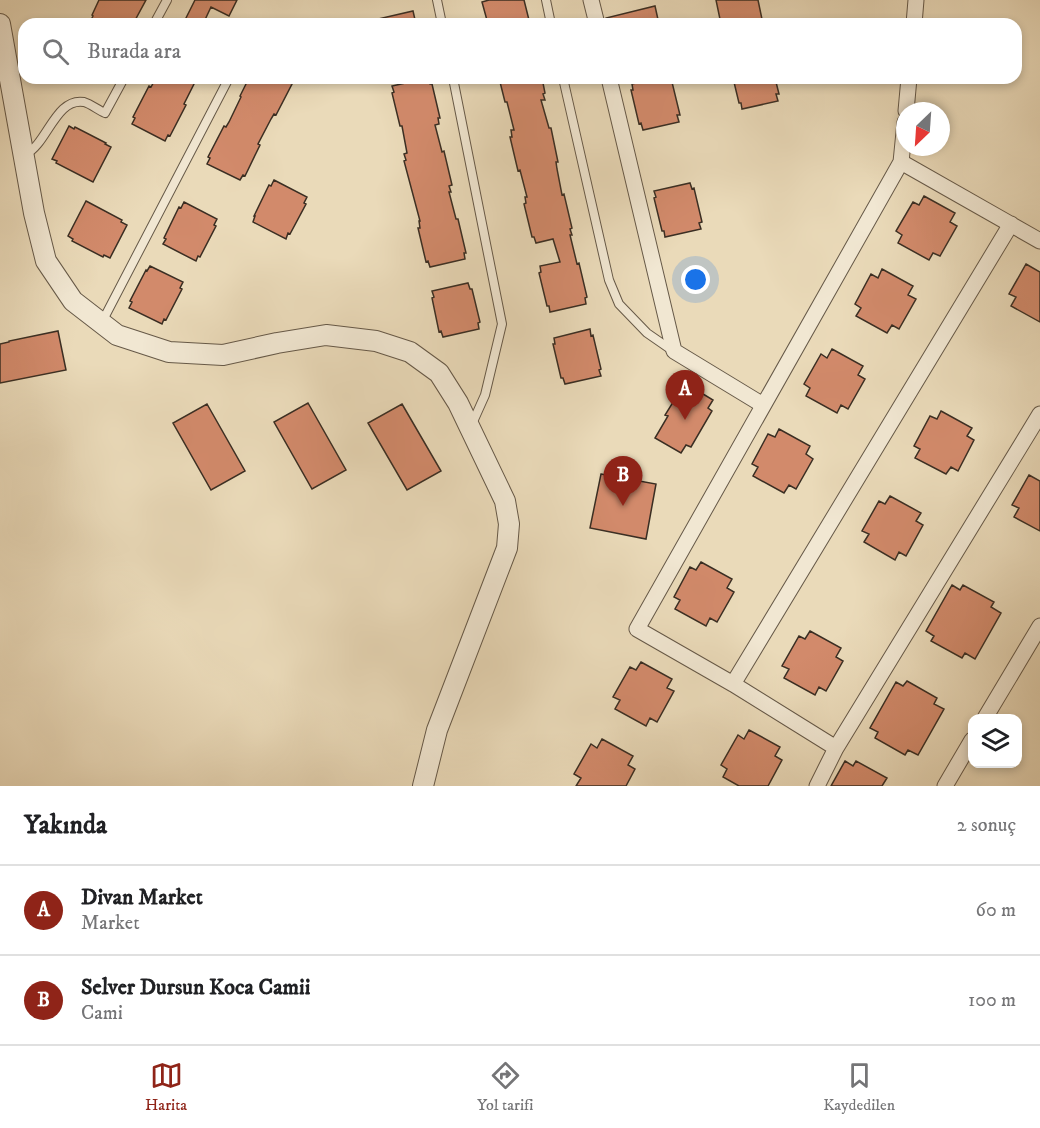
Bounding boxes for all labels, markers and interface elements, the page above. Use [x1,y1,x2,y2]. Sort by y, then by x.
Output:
search box [18,18,1022,84]
icon: search [39,35,72,68]
text: Burada ara [87,38,181,65]
north arrow [896,102,950,156]
your location [681,265,710,294]
pin: A [666,370,704,420]
pin: B [604,456,642,506]
map controls [968,714,1022,768]
button: layers [968,714,1022,768]
text: Yakında [24,809,107,842]
text: 2 sonuç [957,813,1016,838]
text: Divan Market [81,884,203,911]
text: A [37,898,50,923]
text: 60 m [976,898,1016,923]
text: Market [81,911,140,936]
text: Selver Dursun Koca Camii [81,974,310,1001]
text: B [37,988,50,1013]
text: 100 m [968,988,1016,1013]
text: Cami [81,1001,123,1026]
tab: Harita [145,1059,187,1115]
tab: Yol tarifi [477,1059,533,1115]
tab: Kaydedilen [823,1059,895,1115]

